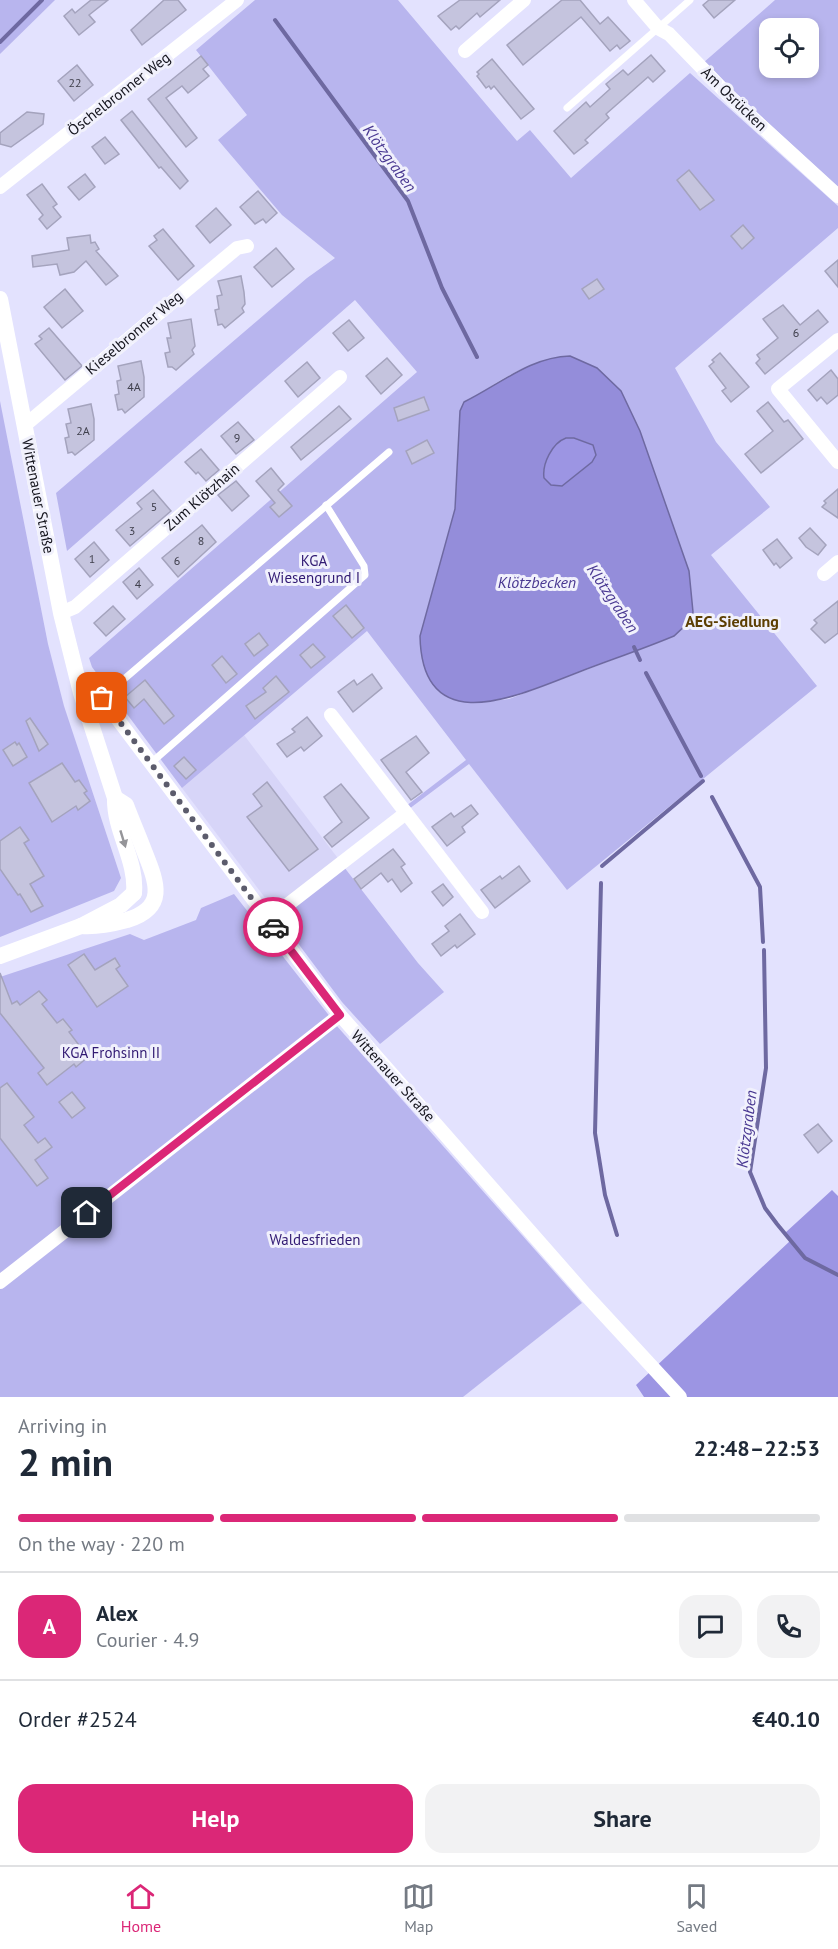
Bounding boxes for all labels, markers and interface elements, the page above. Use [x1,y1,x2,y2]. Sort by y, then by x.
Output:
map controls [759,18,819,78]
button: locate [759,18,819,78]
street label: Öschelbronner Weg [64,48,174,140]
street label: Am Osrücken [697,63,771,135]
house number: 22 [68,75,82,90]
water label: Klötzgraben [359,120,421,196]
street label: Kieselbronner Weg [81,287,186,379]
house number: 6 [793,325,799,340]
house number: 4A [127,379,141,394]
house number: 2A [76,423,90,438]
house number: 9 [234,430,240,445]
street label: Wittenauer Straße [18,437,59,555]
street label: Zum Klötzhain [160,459,243,534]
house number: 5 [151,499,157,514]
house number: 3 [129,523,135,538]
house number: 8 [198,533,204,548]
house number: 1 [89,551,95,566]
park label: KGA Wiesengrund I [268,551,360,587]
house number: 6 [174,553,180,568]
water label: Klötzgraben [583,560,643,636]
water label: Klötzbecken [498,572,576,592]
house number: 4 [135,576,142,591]
district label: AEG-Siedlung [685,611,779,631]
pin [76,672,127,723]
icon: bag [85,681,118,714]
one-way arrow [119,830,128,848]
courier [243,897,303,957]
icon: car [257,911,290,944]
street label: Wittenauer Straße [347,1026,439,1125]
park label: KGA Frohsinn II [62,1043,160,1062]
water label: Klötzgraben [731,1089,761,1169]
pin [61,1187,112,1238]
icon: home [70,1196,103,1229]
park label: Waldesfrieden [269,1230,361,1249]
text: Arriving in [18,1413,107,1439]
text: 22:48–22:53 [694,1434,820,1462]
text: 2 min [18,1436,113,1487]
text: On the way · 220 m [18,1531,185,1557]
button: chat [679,1595,742,1658]
button: phone [757,1595,820,1658]
text: Alex [96,1599,138,1627]
text: A [43,1612,56,1640]
text: Courier · 4.9 [96,1627,199,1653]
text: Order #2524 [18,1705,137,1733]
text: €40.10 [752,1705,820,1733]
button: Help [18,1784,413,1853]
button: Share [425,1784,820,1853]
tab: Home [121,1880,161,1936]
tab: Map [402,1880,435,1936]
tab: Saved [677,1880,717,1936]

